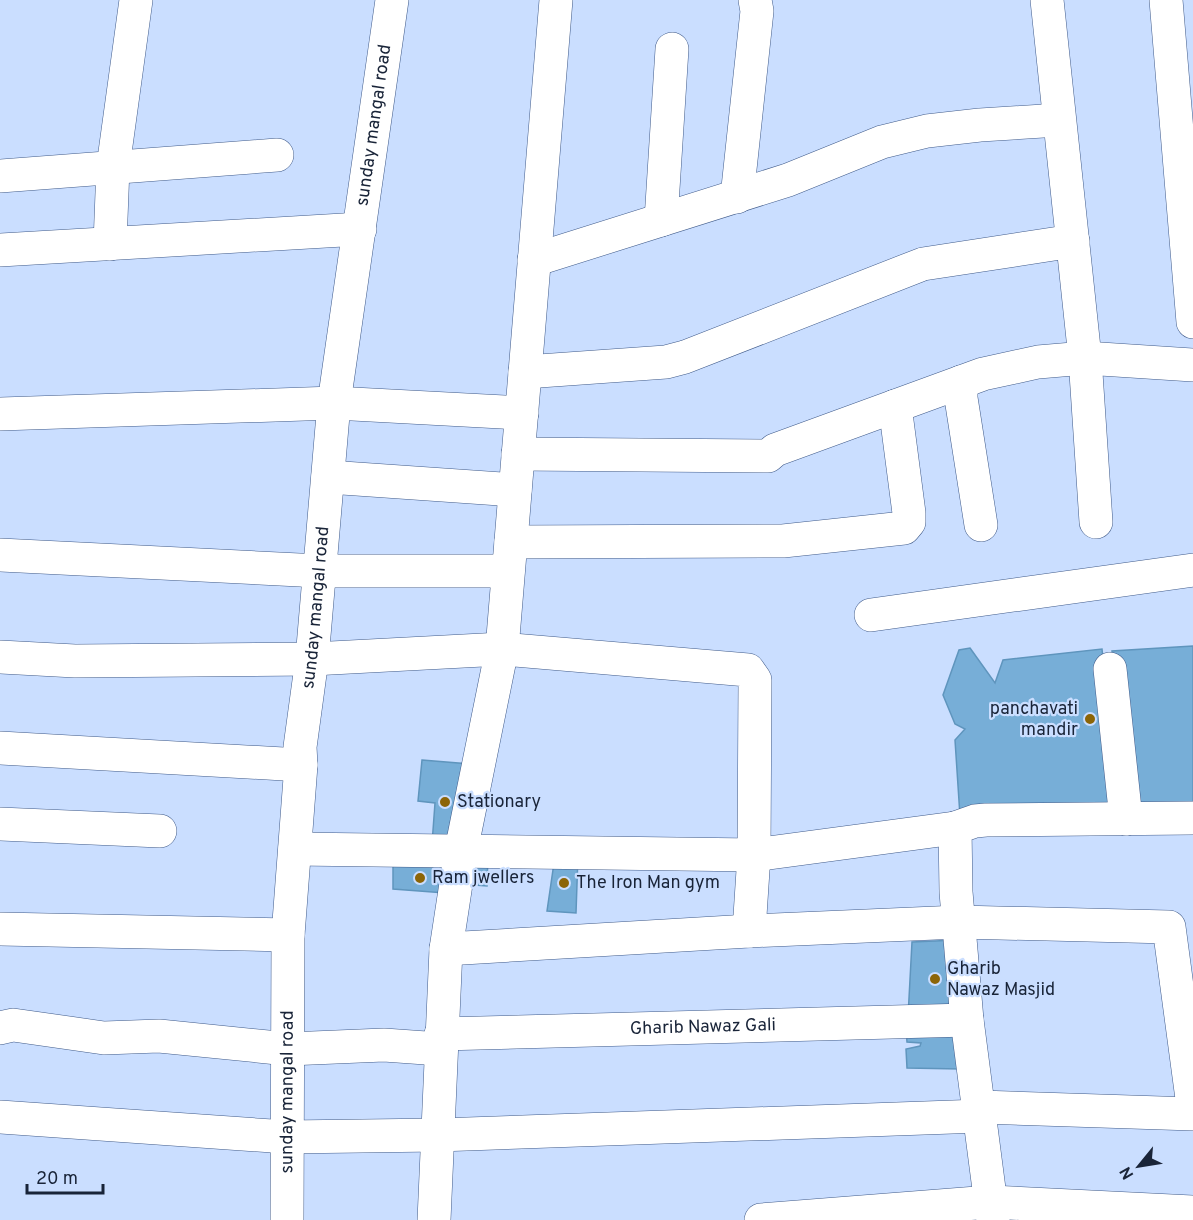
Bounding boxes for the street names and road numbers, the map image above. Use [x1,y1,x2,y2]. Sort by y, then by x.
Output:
street label: sunday mangal road [351,43,397,208]
street label: sunday mangal road [297,525,335,690]
street label: sunday mangal road [276,1010,299,1174]
street label: Gharib Nawaz Gali [629,1014,776,1040]

